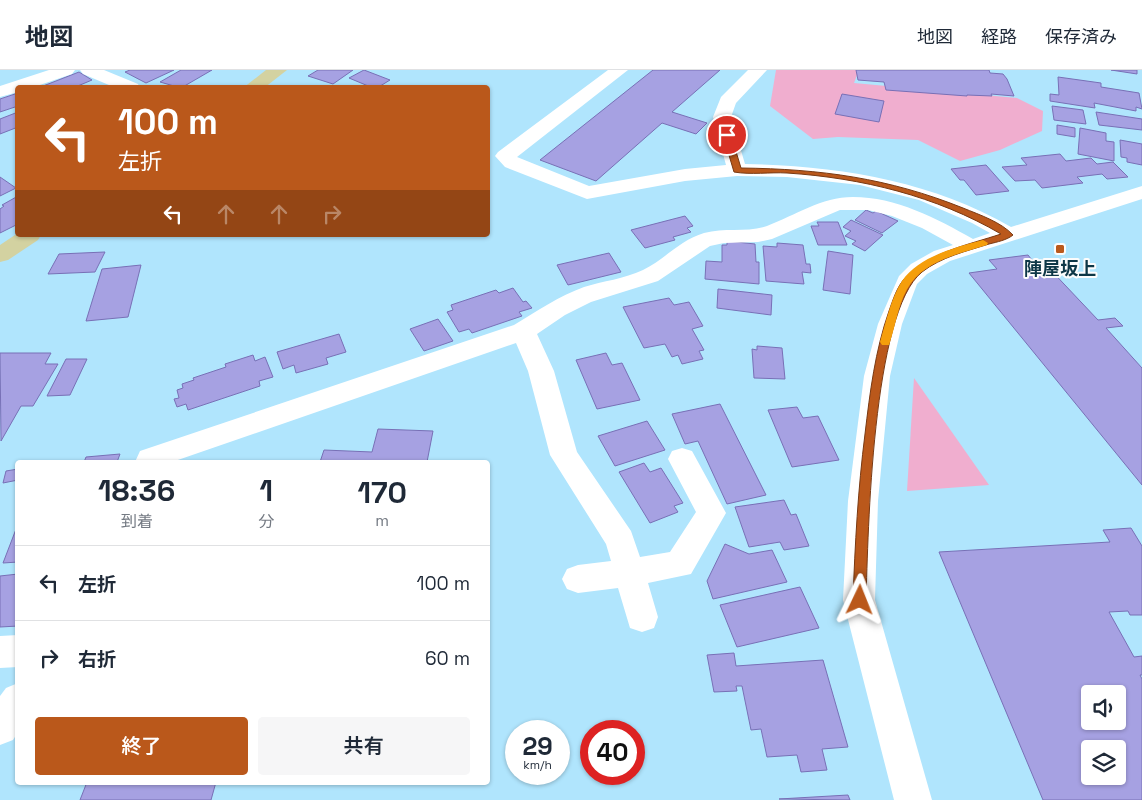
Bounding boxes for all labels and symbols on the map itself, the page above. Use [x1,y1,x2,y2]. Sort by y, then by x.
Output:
pin [706,114,748,156]
marker: 陣屋坂上 [1054,243,1066,255]
place label: 陣屋坂上 [1024,257,1096,280]
position arrow [833,573,885,625]
speed limit sign: 40 [580,720,645,785]

